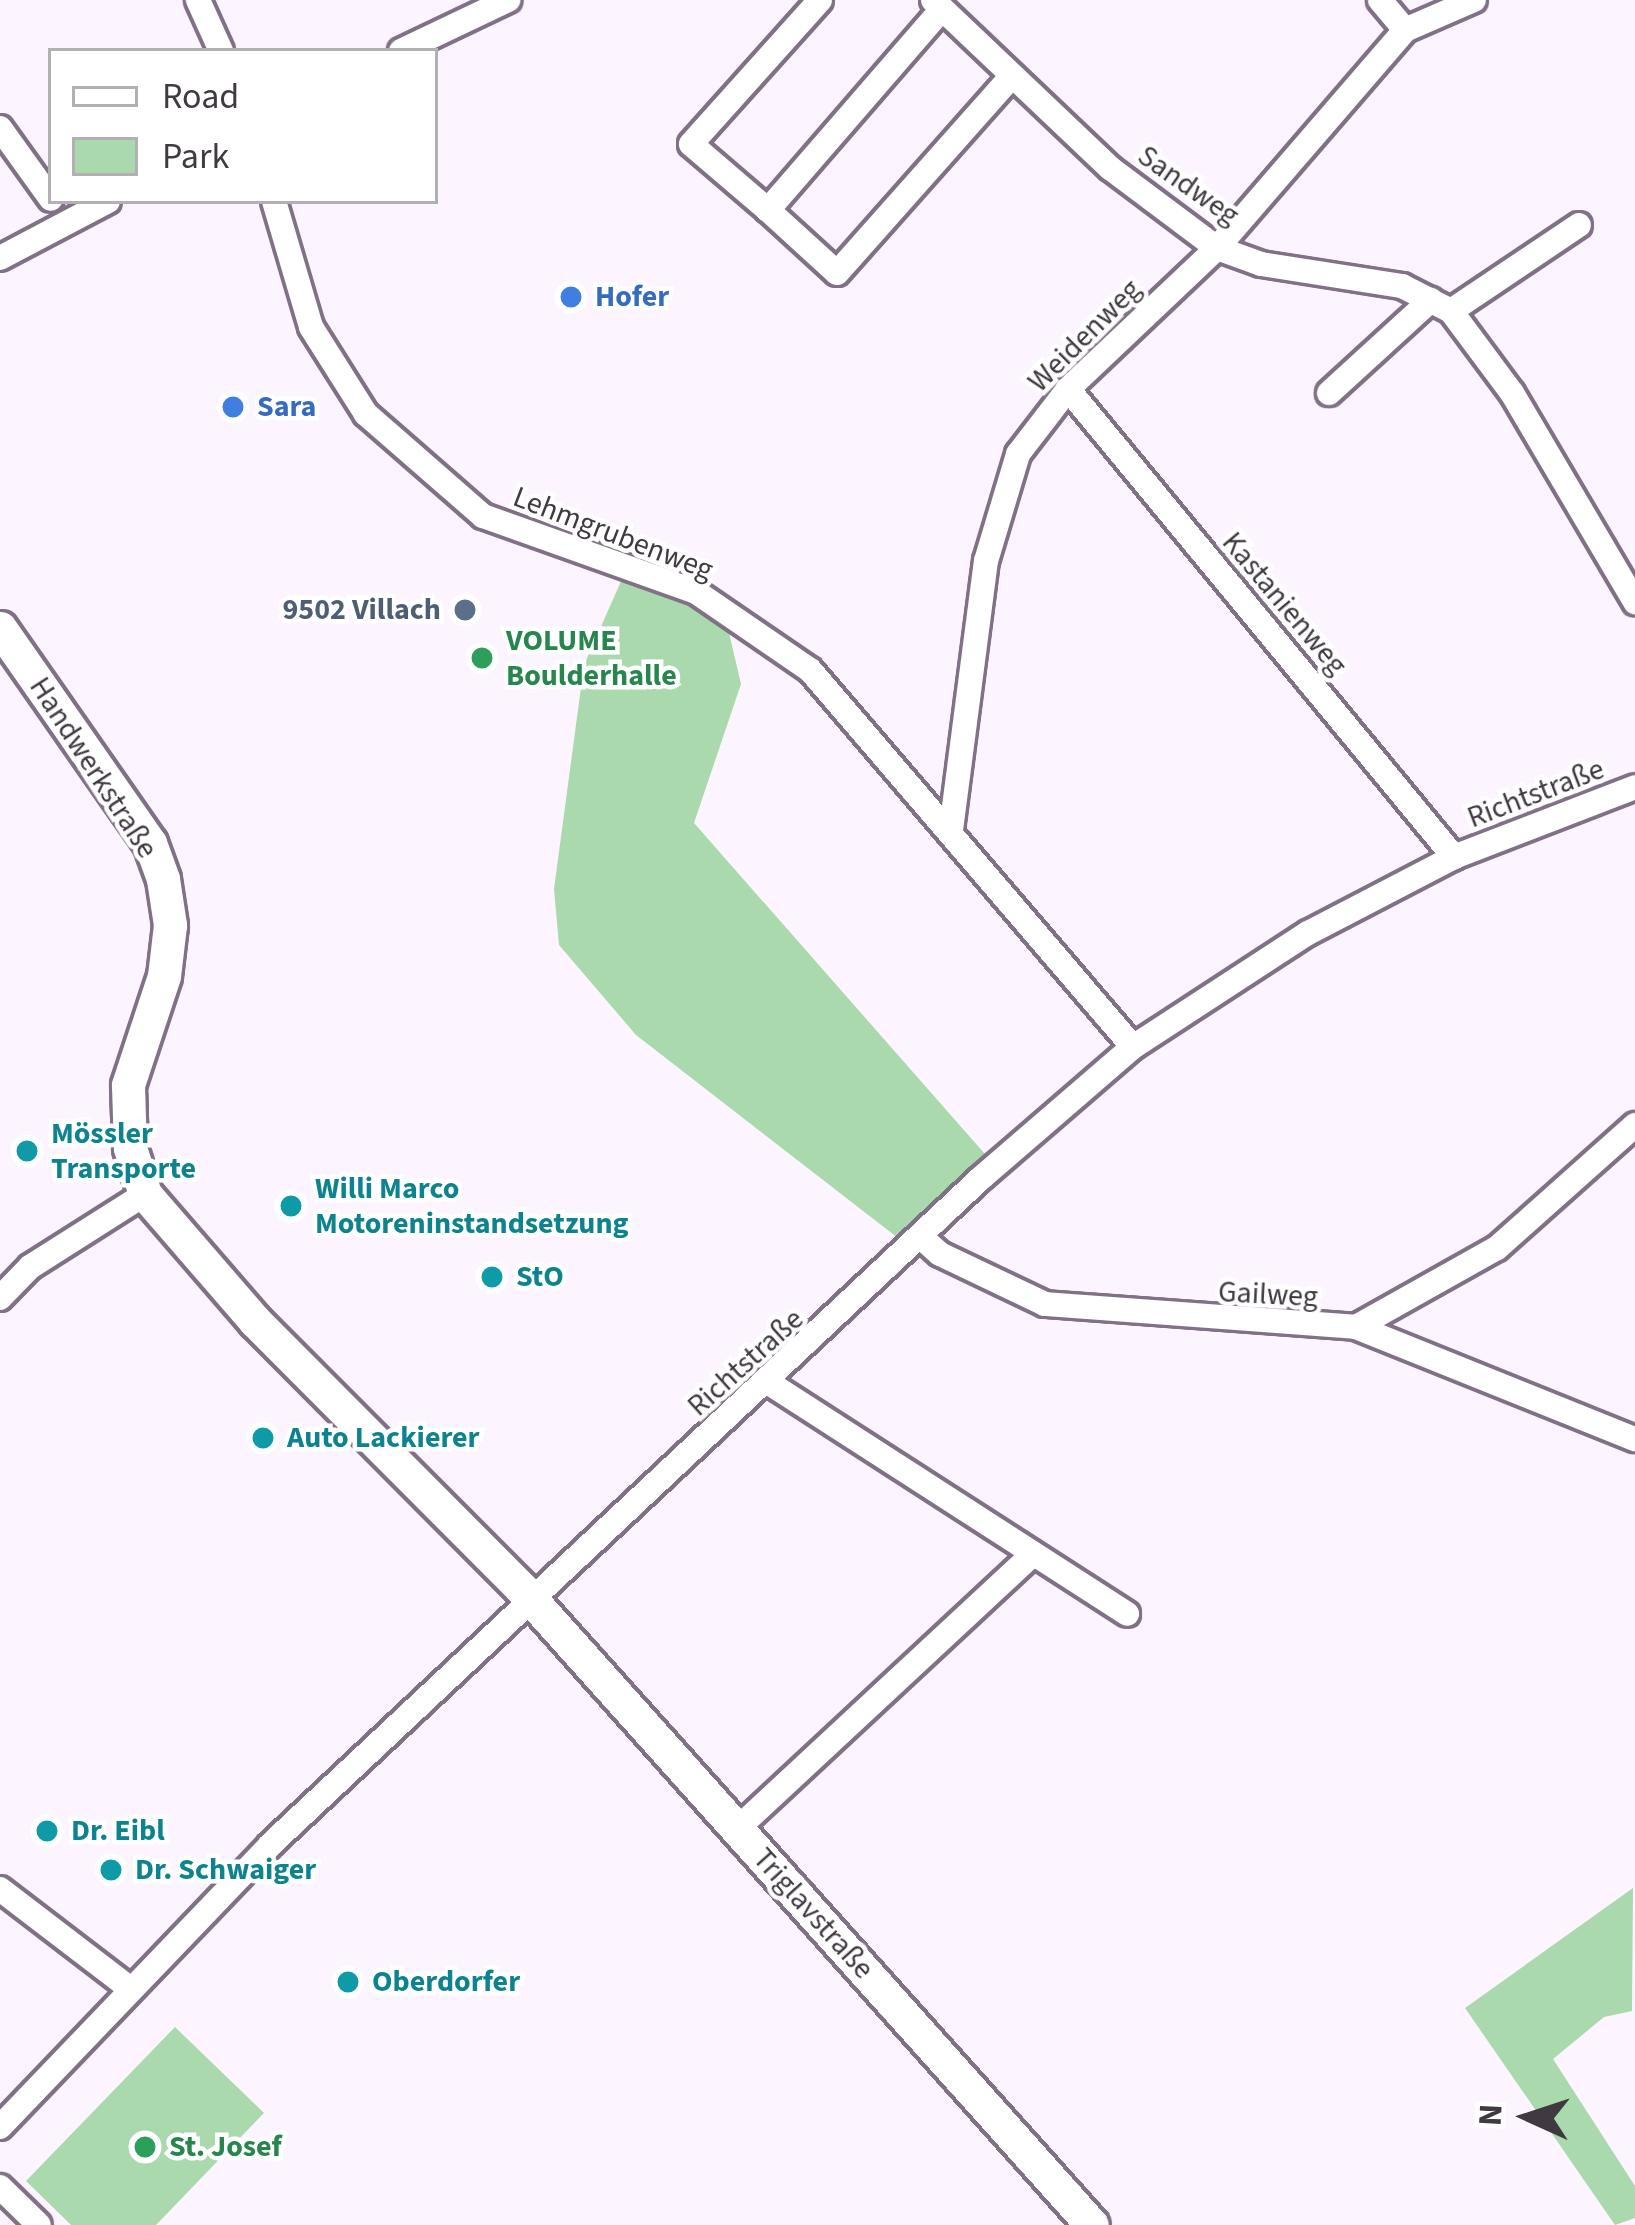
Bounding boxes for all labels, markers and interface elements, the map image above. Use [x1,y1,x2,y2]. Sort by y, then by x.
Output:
legend [48,48,438,204]
text: Road [162,71,239,122]
text: Park [162,131,229,182]
street label: Sandweg [1130,138,1246,234]
street label: Weidenweg [1021,272,1149,400]
place label: Hofer [595,279,669,315]
marker: Hofer [558,284,584,310]
place label: Sara [257,389,316,425]
marker: Sara [220,394,246,420]
street label: Lehmgrubenweg [508,479,718,589]
street label: Kastanienweg [1214,525,1354,683]
place label: 9502 Villach [283,592,441,628]
marker: 9502 Villach [452,597,478,623]
place label: VOLUME Boulderhalle [506,623,677,694]
marker: VOLUME Boulderhalle [469,645,495,671]
street label: Handwerkstraße [21,671,165,865]
street label: Richtstraße [1463,752,1609,836]
place label: Mössler Transporte [51,1116,196,1186]
marker: Mössler Transporte [14,1138,40,1164]
place label: Willi Marco Motoreninstandsetzung [315,1171,629,1242]
marker: Willi Marco Motoreninstandsetzung [278,1193,304,1219]
place label: StO [516,1259,564,1295]
marker: StO [479,1264,505,1290]
street label: Gailweg [1217,1274,1319,1316]
street label: Richtstraße [681,1302,811,1424]
place label: Auto Lackierer [287,1420,480,1456]
marker: Auto Lackierer [250,1425,276,1451]
place label: Dr. Eibl [71,1813,165,1849]
marker: Dr. Eibl [34,1818,60,1844]
street label: Triglavstraße [745,1841,881,1987]
place label: Dr. Schwaiger [135,1852,316,1888]
marker: Dr. Schwaiger [98,1857,124,1883]
place label: Oberdorfer [372,1964,520,2000]
marker: Oberdorfer [335,1969,361,1995]
north arrow [1467,2057,1587,2177]
text: N [1467,2103,1515,2127]
place label: St. Josef [169,2129,282,2165]
marker: St. Josef [132,2134,158,2160]

